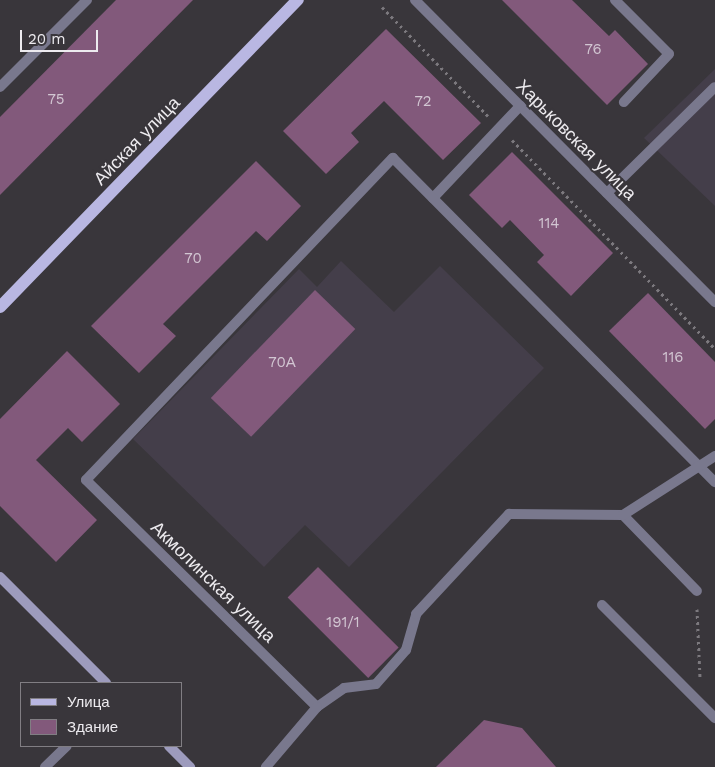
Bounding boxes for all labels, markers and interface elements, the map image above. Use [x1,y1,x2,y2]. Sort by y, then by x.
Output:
scale bar [22,20,100,52]
text: 20 m [28,30,66,48]
house number: 76 [584,41,602,59]
street label: Харьковская улица [511,75,641,205]
house number: 75 [47,91,65,109]
street label: Айская улица [89,92,185,190]
house number: 72 [414,93,432,111]
house number: 114 [539,215,559,233]
house number: 70 [184,250,202,268]
house number: 116 [663,349,683,367]
house number: 70А [268,354,296,372]
street label: Акмолинская улица [146,517,280,647]
house number: 191/1 [326,614,360,632]
legend [20,682,182,747]
text: Улица [67,693,110,711]
text: Здание [67,718,118,736]

